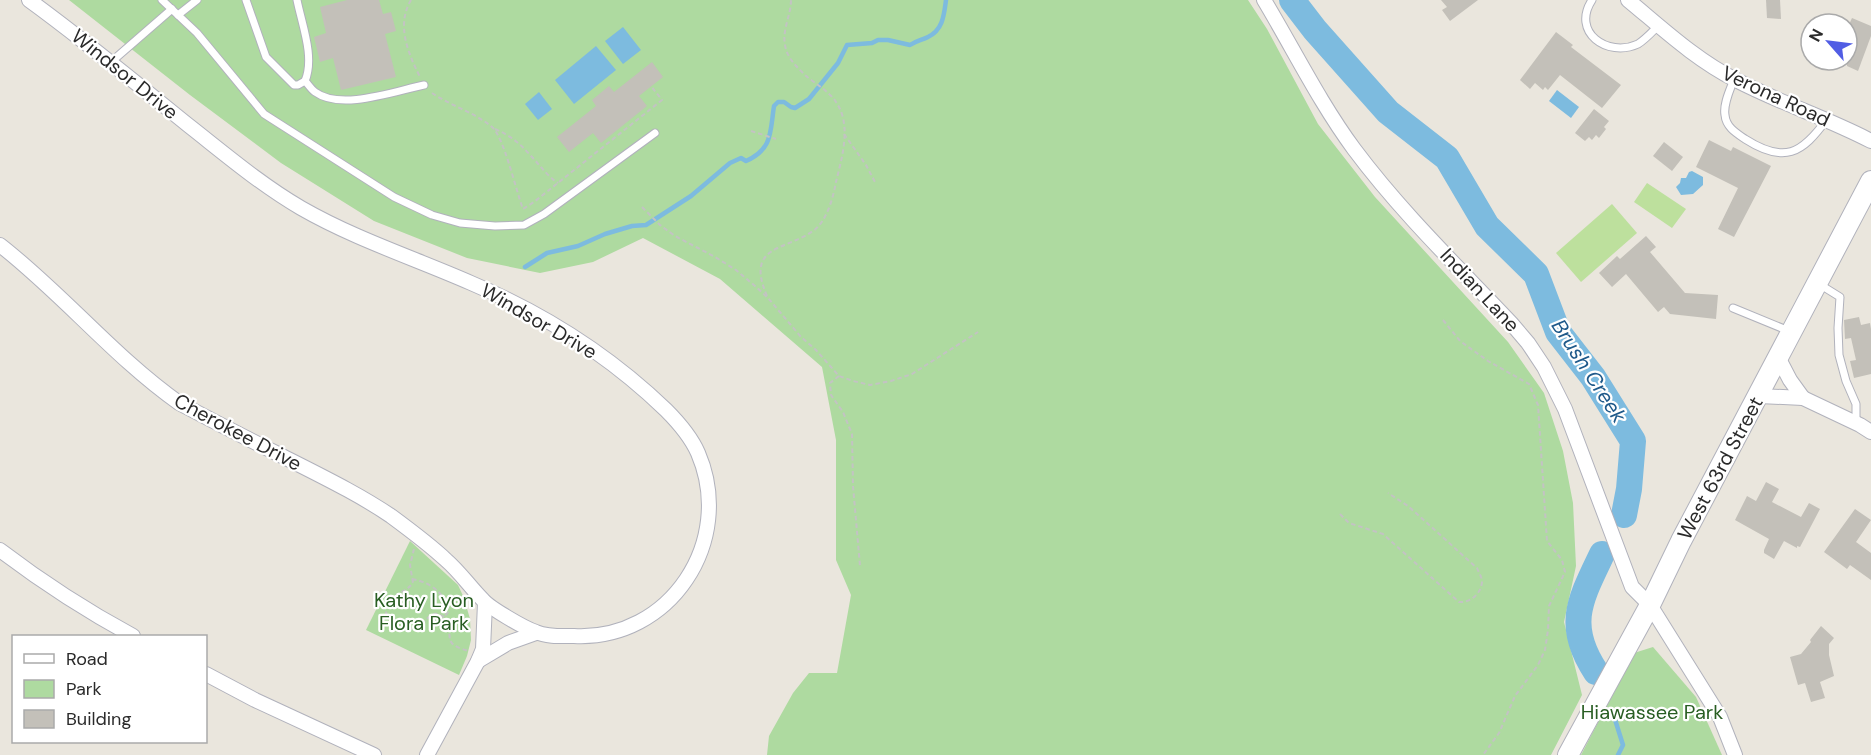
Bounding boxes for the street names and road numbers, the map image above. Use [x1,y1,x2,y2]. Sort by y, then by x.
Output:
street label: Windsor Drive [66,23,184,125]
street label: Verona Road [1718,60,1834,132]
street label: Indian Lane [1435,243,1525,337]
street label: Windsor Drive [476,277,602,365]
street label: Cherokee Drive [170,387,306,477]
street label: West 63rd Street [1671,392,1769,544]

